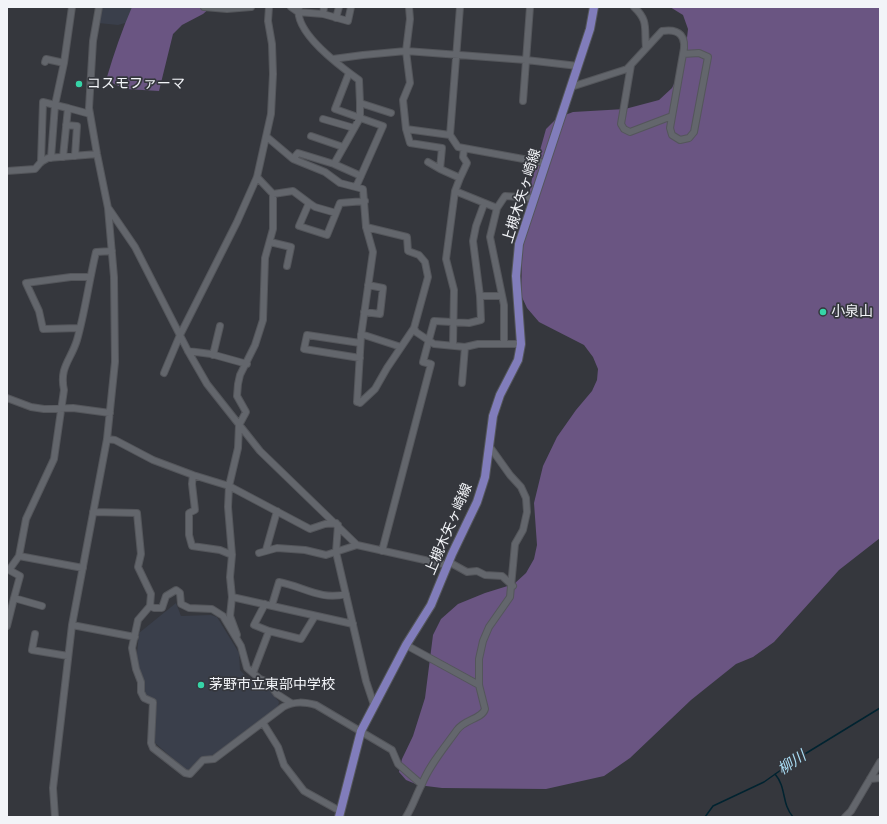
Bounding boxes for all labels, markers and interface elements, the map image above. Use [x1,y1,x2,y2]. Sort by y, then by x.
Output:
place label: コスモファーマ [87,76,185,92]
marker: コスモファーマ [74,79,84,89]
street label: 上槻木矢ヶ崎線 [500,147,544,245]
place label: 小泉山 [831,304,873,320]
marker: 小泉山 [818,307,828,317]
street label: 上槻木矢ヶ崎線 [422,481,476,577]
place label: 茅野市立東部中学校 [209,677,335,693]
marker: 茅野市立東部中学校 [196,680,206,690]
water label: 柳川 [775,747,809,779]

